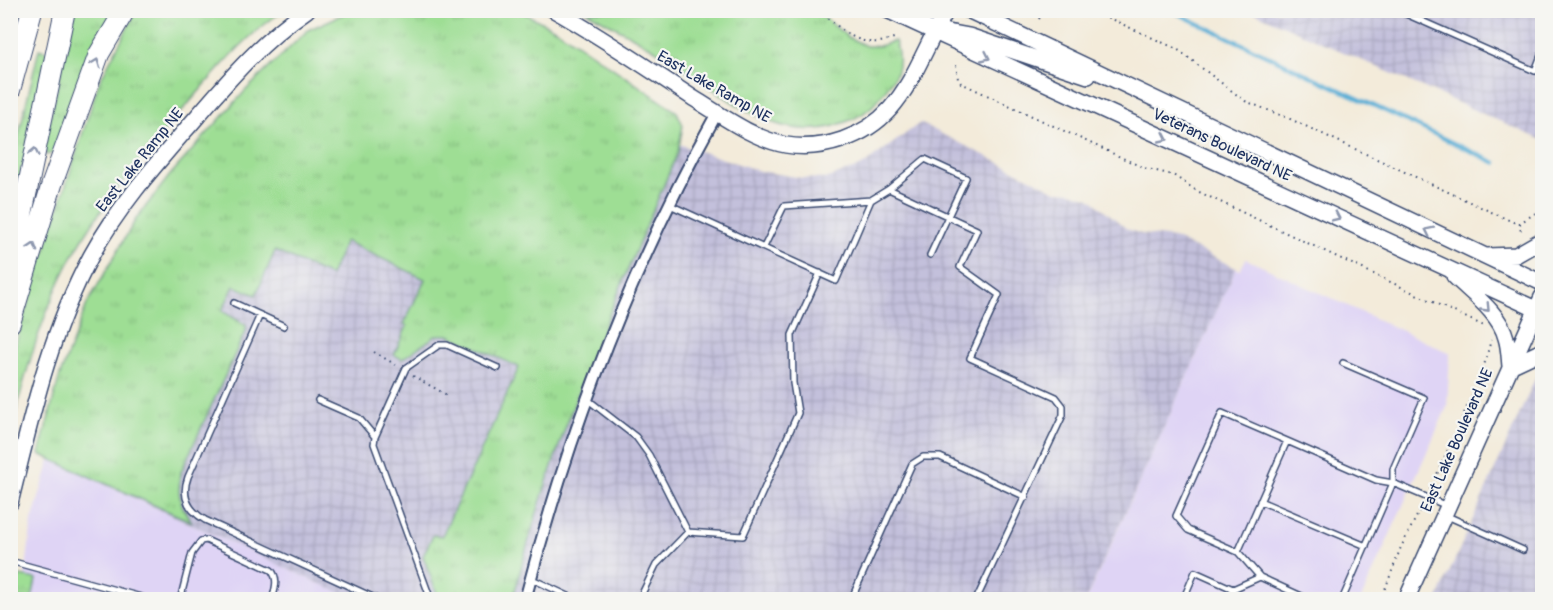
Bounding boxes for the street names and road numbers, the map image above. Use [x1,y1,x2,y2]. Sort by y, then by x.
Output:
street label: East Lake Ramp NE [653,46,775,128]
street label: East Lake Ramp NE [92,104,188,216]
street label: Veterans Boulevard NE [1149,104,1295,186]
street label: East Lake Boulevard NE [1416,365,1498,515]

